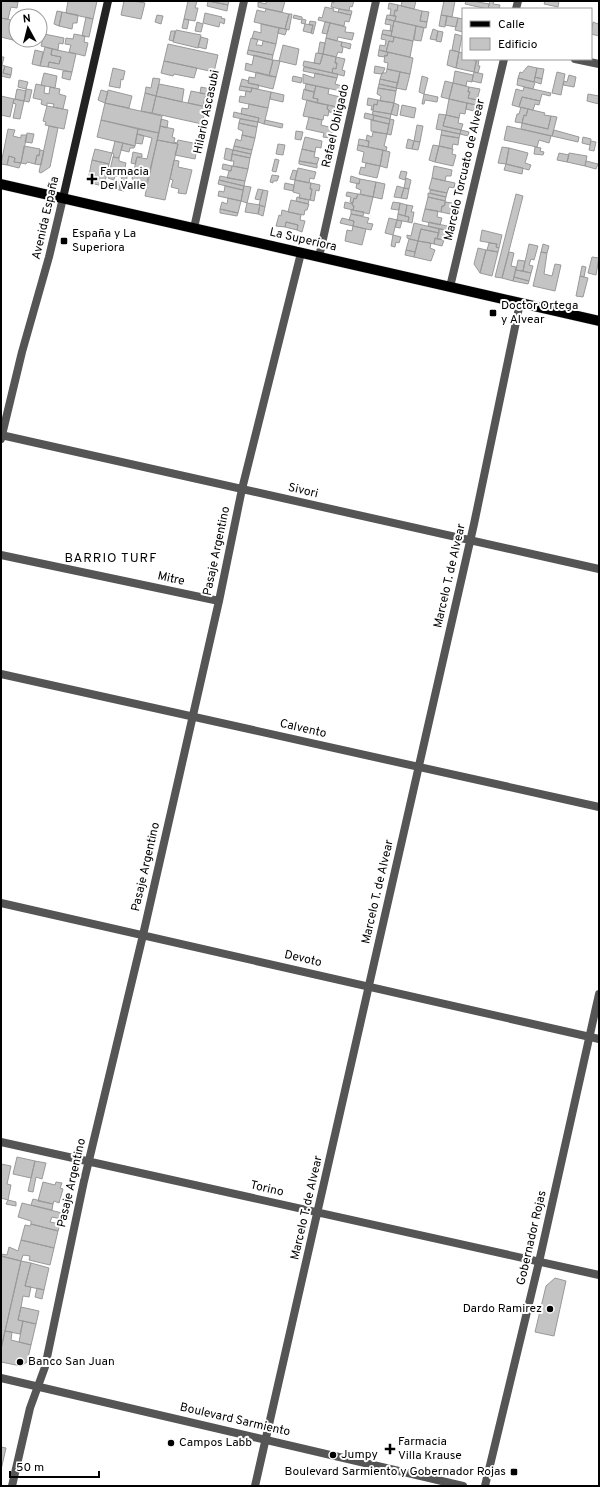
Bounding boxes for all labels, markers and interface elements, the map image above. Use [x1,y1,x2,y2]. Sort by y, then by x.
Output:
north arrow [8,8,48,48]
legend [462,8,592,60]
text: N [22,12,32,26]
text: Calle [498,17,525,33]
text: Edificio [498,37,538,53]
street label: Hilario Ascasubi [190,68,224,156]
street label: Rafael Obligado [319,82,353,169]
street label: Marcelo Torcuato de Alvear [441,97,489,242]
place label: Farmacia Del Valle [100,164,149,194]
marker: Farmacia Del Valle [87,174,97,184]
street label: Avenida España [29,175,63,261]
street label: La Superiora [268,225,338,255]
place label: España y La Superiora [72,226,136,256]
marker: España y La Superiora [59,236,69,246]
place label: Doctor Ortega y Alvear [501,298,578,328]
marker: Doctor Ortega y Alvear [488,308,498,318]
street label: Sivori [286,480,320,502]
street label: Pasaje Argentino [200,505,234,597]
street label: Marcelo T. de Alvear [430,522,470,630]
district label: BARRIO TURF [64,551,158,567]
street label: Mitre [156,568,186,590]
street label: Calvento [278,716,328,742]
street label: Pasaje Argentino [128,821,164,913]
street label: Marcelo T. de Alvear [358,838,398,946]
street label: Devoto [283,947,324,971]
street label: Pasaje Argentino [54,1137,90,1229]
street label: Marcelo T. de Alvear [287,1154,327,1262]
street label: Torino [249,1177,286,1201]
street label: Gobernador Rojas [513,1189,551,1287]
place label: Dardo Ramirez [463,1301,542,1317]
marker: Dardo Ramirez [545,1304,555,1314]
place label: Banco San Juan [28,1354,115,1370]
marker: Banco San Juan [15,1357,25,1367]
street label: Boulevard Sarmiento [178,1400,292,1441]
place label: Farmacia Villa Krause [398,1434,462,1464]
place label: Campos Labb [179,1435,252,1451]
marker: Campos Labb [166,1438,176,1448]
marker: Farmacia Villa Krause [385,1444,395,1454]
place label: Jumpy [341,1447,378,1463]
marker: Jumpy [328,1450,338,1460]
scale bar [10,1453,99,1479]
text: 50 m [16,1460,44,1476]
place label: Boulevard Sarmiento y Gobernador Rojas [285,1464,506,1480]
marker: Boulevard Sarmiento y Gobernador Rojas [509,1467,519,1477]

